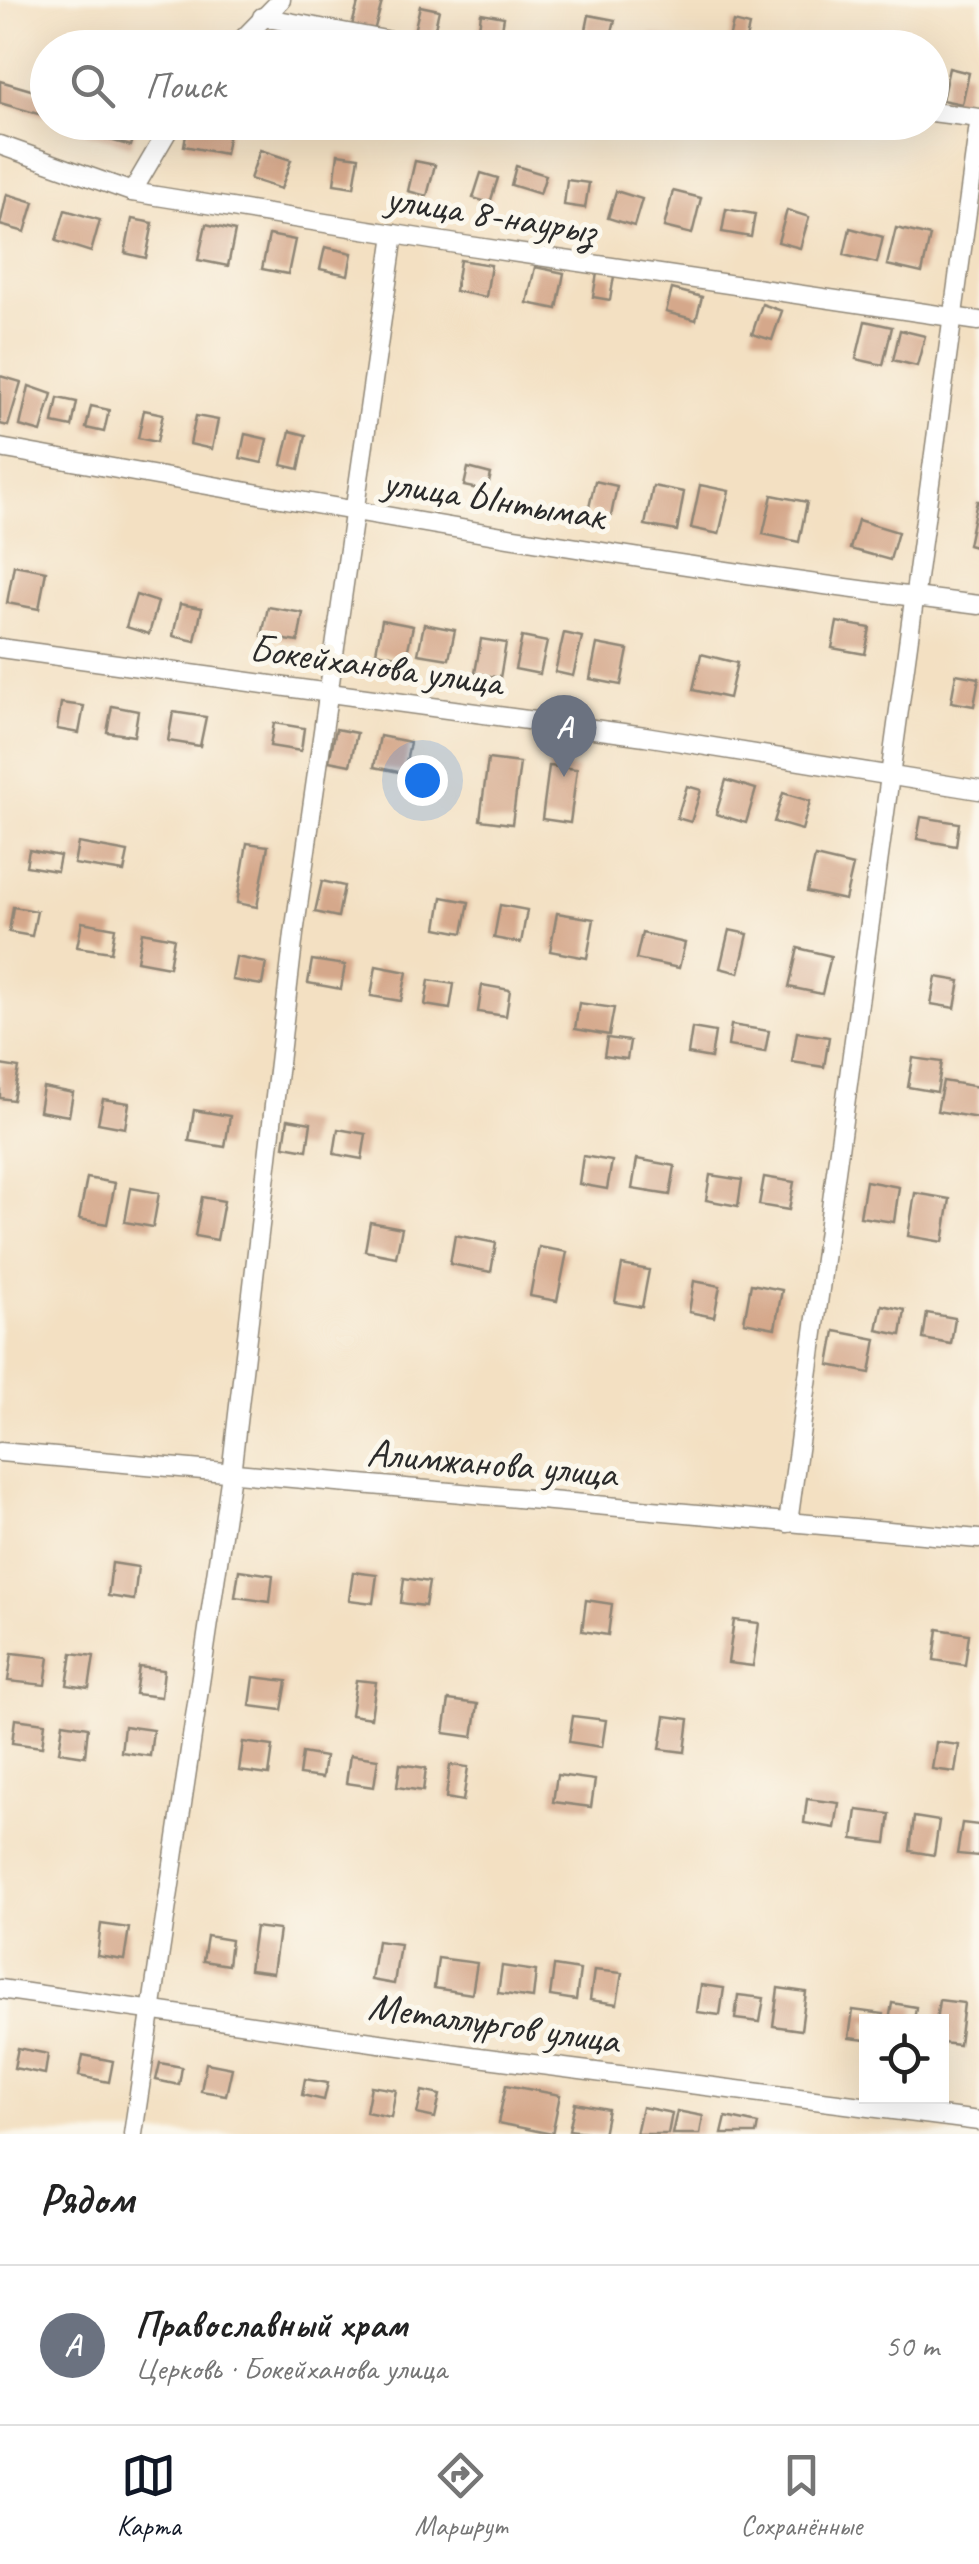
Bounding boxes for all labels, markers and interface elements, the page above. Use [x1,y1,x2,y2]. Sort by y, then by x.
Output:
search box [30,30,949,140]
icon: search [65,58,120,113]
text: Поиск [145,62,225,109]
street label: улица 8-наурыз [381,172,602,256]
street label: улица Ынтымак [377,456,612,542]
street label: Бокейханова улица [246,623,509,708]
pin: A [532,694,596,777]
your location [397,755,448,806]
street label: Алимжанова улица [365,1427,621,1499]
street label: Металлургов улица [365,1981,625,2066]
map controls [859,2014,949,2104]
button: locate [859,2014,949,2104]
text: Рядом [40,2173,134,2226]
text: Православный храм [135,2301,407,2348]
text: A [64,2325,81,2366]
text: 50 m [885,2325,939,2366]
text: Церковь · Бокейханова улица [135,2348,447,2389]
tab: Карта [117,2448,181,2543]
tab: Маршрут [415,2448,507,2543]
tab: Сохранённые [741,2448,862,2543]

